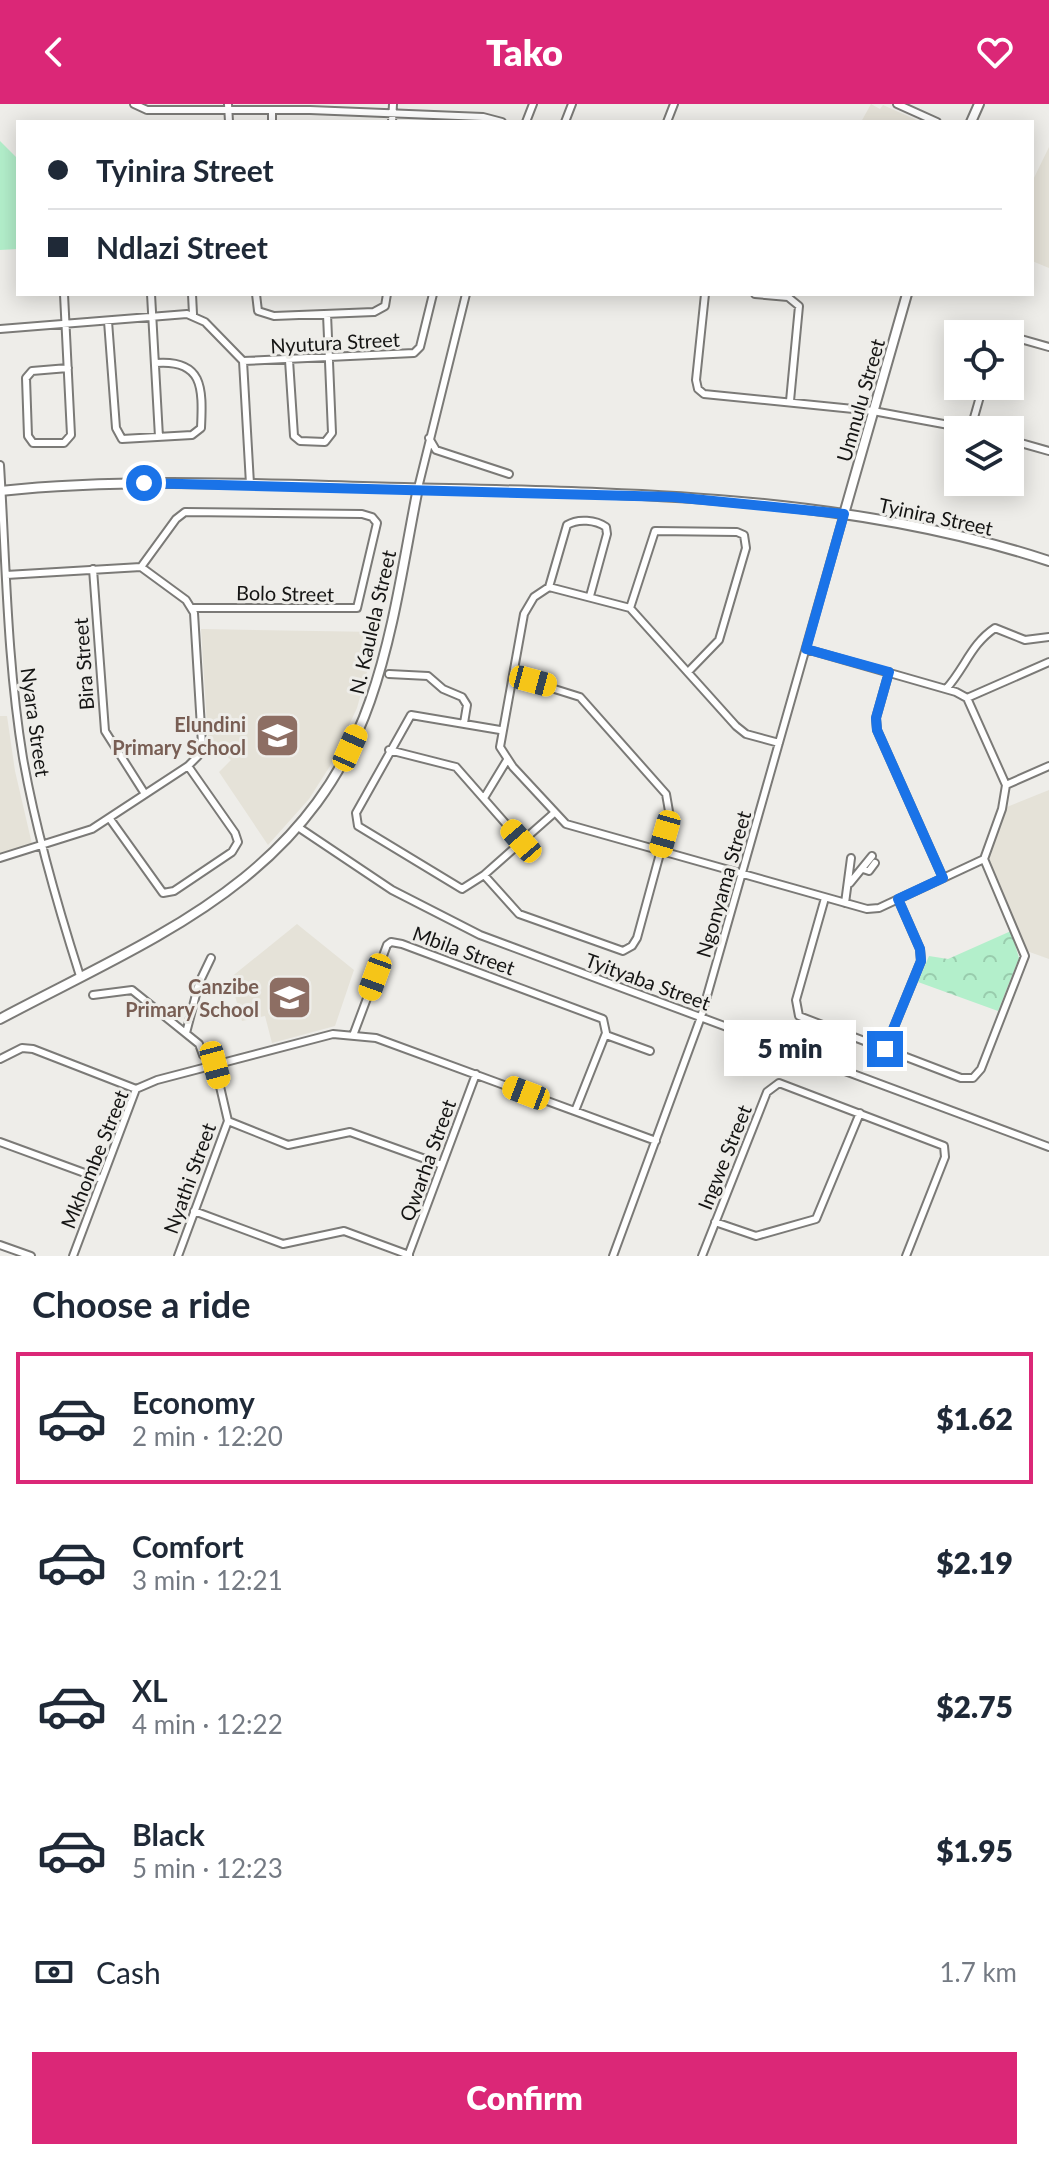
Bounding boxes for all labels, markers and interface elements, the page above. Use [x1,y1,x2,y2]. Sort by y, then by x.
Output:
icon: back [32,30,76,74]
text: Tako [486,30,563,74]
icon: heart [973,30,1017,74]
text: Tyinira Street [96,152,274,188]
text: Ndlazi Street [96,229,268,265]
map controls [944,320,1024,496]
button: locate [944,320,1024,400]
street label: Nyutura Street [270,327,400,357]
street label: Umnulu Street [831,336,889,464]
button: layers [944,416,1024,496]
route start [126,465,162,501]
street label: Tyinira Street [877,492,995,540]
street label: N. Kaulela Street [344,548,400,696]
street label: Bolo Street [236,580,334,606]
street label: Bira Street [68,617,98,711]
car [507,663,559,699]
street label: Nyara Street [16,666,56,778]
school or university icon: Elundini Primary School [253,711,301,759]
place label: Elundini Primary School [112,712,246,759]
car [329,721,371,775]
car [647,808,683,860]
street label: Ngonyama Street [691,808,755,960]
car [496,815,546,867]
street label: Mbila Street [410,920,518,980]
street label: Tyityaba Street [582,947,714,1015]
car [356,950,394,1004]
school or university icon: Canzibe Primary School [266,973,314,1021]
place label: Canzibe Primary School [125,974,259,1021]
callout: 5 min [725,1021,857,1077]
route end [867,1031,903,1067]
text: 5 min [758,1032,822,1064]
car [197,1039,233,1091]
car [499,1073,553,1113]
street label: Mkhombe Street [55,1086,133,1232]
street label: Qwarha Street [394,1096,460,1224]
street label: Ingwe Street [692,1101,756,1213]
street label: Nyathi Street [158,1119,220,1237]
text: Choose a ride [32,1282,251,1326]
icon: car [36,1382,108,1454]
text: Economy [132,1384,255,1420]
text: $1.62 [936,1400,1013,1436]
text: 2 min · 12:20 [132,1420,283,1452]
icon: car [36,1526,108,1598]
text: Comfort [132,1528,244,1564]
text: $2.19 [936,1544,1013,1580]
text: 3 min · 12:21 [132,1564,283,1596]
icon: car [36,1670,108,1742]
text: XL [132,1672,168,1708]
text: $2.75 [936,1688,1013,1724]
text: 4 min · 12:22 [132,1708,283,1740]
icon: car [36,1814,108,1886]
text: Black [132,1816,205,1852]
text: $1.95 [936,1832,1013,1868]
text: 5 min · 12:23 [132,1852,283,1884]
icon: cash [32,1950,76,1994]
text: Cash [96,1954,161,1990]
text: 1.7 km [939,1956,1017,1988]
button: Confirm [32,2052,1017,2144]

